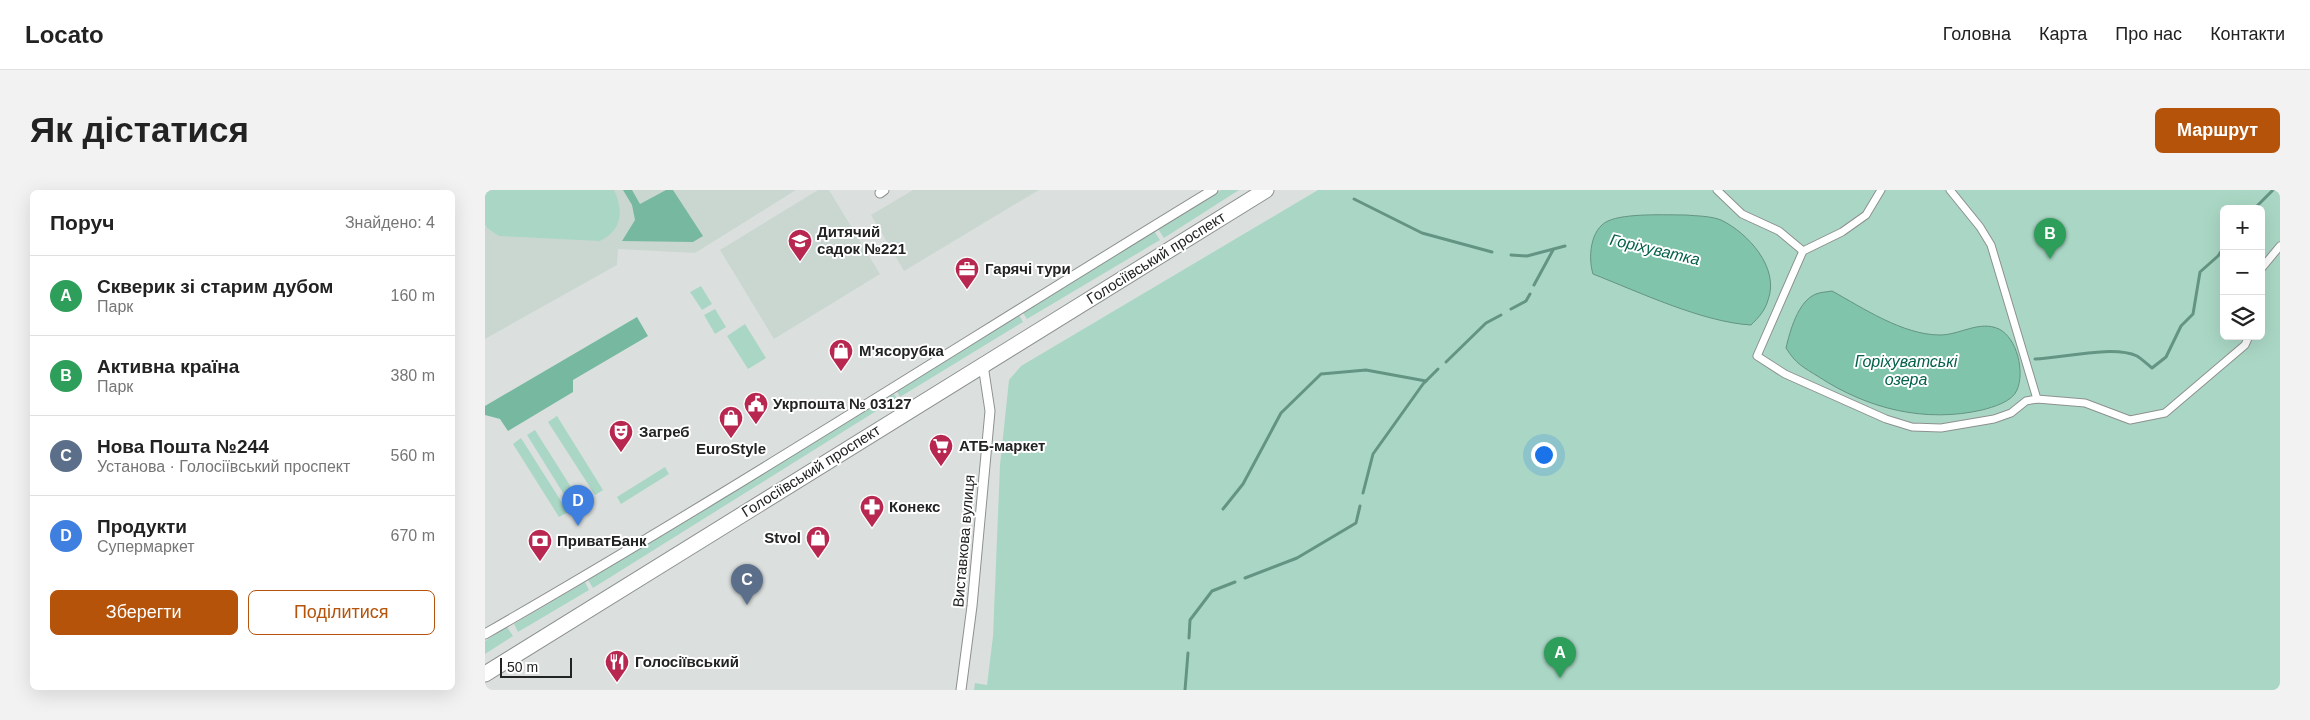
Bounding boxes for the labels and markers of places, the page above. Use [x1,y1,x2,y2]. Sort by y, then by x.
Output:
pin: B [2034,218,2066,259]
place label: Дитячий садок №221 [817,223,906,257]
school or university icon: Дитячий садок №221 [787,228,813,262]
office icon: Гарячі тури [954,256,980,290]
place label: Гарячі тури [985,260,1071,277]
shop icon: М'ясорубка [828,338,854,372]
place label: М'ясорубка [859,342,944,359]
public building icon: Укрпошта № 03127 [743,391,769,425]
place label: Укрпошта № 03127 [773,395,912,412]
shop icon: EuroStyle [718,405,744,439]
theatre icon: Загреб [608,419,634,453]
place label: Загреб [639,423,690,440]
supermarket icon: АТБ-маркет [928,433,954,467]
place label: АТБ-маркет [959,437,1045,454]
place label: EuroStyle [696,440,766,457]
pin: D [562,485,594,526]
pharmacy icon: Конекс [859,494,885,528]
place label: Конекс [889,498,940,515]
shop icon: Stvol [805,525,831,559]
bank icon: ПриватБанк [527,528,553,562]
place label: Stvol [764,529,801,546]
place label: ПриватБанк [557,532,647,549]
pin: C [731,564,763,605]
pin: A [1544,637,1576,678]
restaurant icon: Голосіївський [604,649,630,683]
place label: Голосіївський [635,653,739,670]

